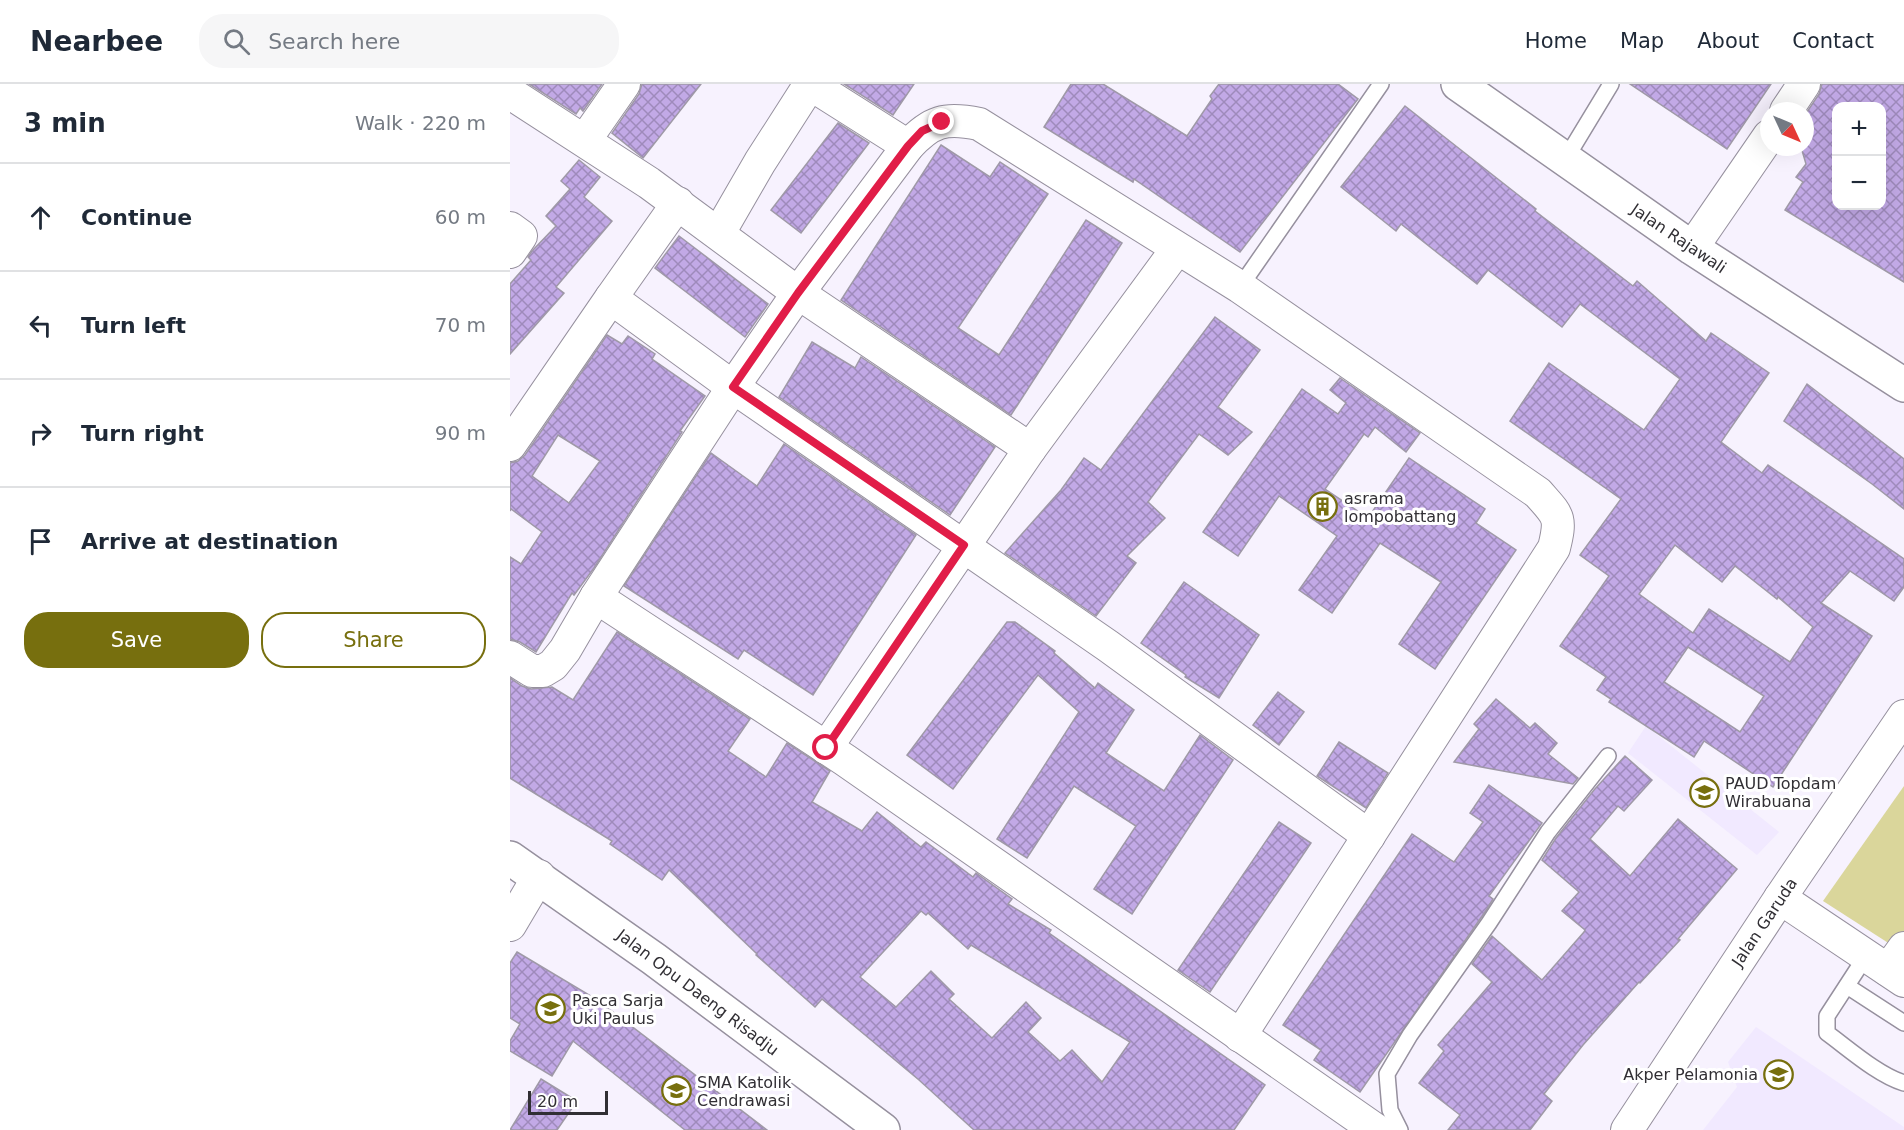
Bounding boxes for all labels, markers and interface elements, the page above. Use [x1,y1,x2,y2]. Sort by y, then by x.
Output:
search box [199,14,619,68]
text: Nearbee [30,25,163,58]
icon: search [220,25,253,58]
text: Search here [268,29,400,54]
text: Home [1525,29,1587,53]
text: Map [1620,29,1664,53]
text: About [1697,29,1759,53]
text: Contact [1792,29,1874,53]
north arrow [1760,102,1814,156]
map controls [1832,102,1886,210]
button: + [1832,102,1886,156]
text: 3 min [24,108,106,138]
route end [928,108,954,134]
text: Walk · 220 m [355,111,486,135]
button: − [1832,156,1886,210]
street label: Jalan Rajawali [1627,199,1730,277]
icon: ahead [24,201,57,234]
text: Continue [81,205,192,230]
text: 60 m [435,205,486,229]
icon: left [24,309,57,342]
text: Turn left [81,313,186,338]
text: 70 m [435,313,486,337]
icon: right [24,417,57,450]
text: Turn right [81,421,204,446]
text: 90 m [435,421,486,445]
place label: asrama lompobattang [1344,489,1456,526]
building icon: asrama lompobattang [1307,491,1339,523]
icon: arrive [24,525,57,558]
text: Arrive at destination [81,529,338,554]
button: Save [24,612,249,668]
button: Share [261,612,486,668]
route start [812,734,838,760]
place label: PAUD Topdam Wirabuana [1725,774,1836,811]
school or university icon: PAUD Topdam Wirabuana [1688,776,1720,808]
street label: Jalan Garuda [1727,874,1801,971]
street label: Jalan Opu Daeng Risadju [612,925,782,1060]
place label: Pasca Sarja Uki Paulus [572,991,664,1028]
school or university icon: Pasca Sarja Uki Paulus [535,993,567,1025]
school or university icon: Akper Pelamonia [1763,1058,1795,1090]
place label: Akper Pelamonia [1623,1065,1758,1084]
place label: SMA Katolik Cendrawasi [697,1073,792,1110]
school or university icon: SMA Katolik Cendrawasi [660,1075,692,1107]
scale bar [528,1088,608,1116]
text: 20 m [537,1092,578,1111]

